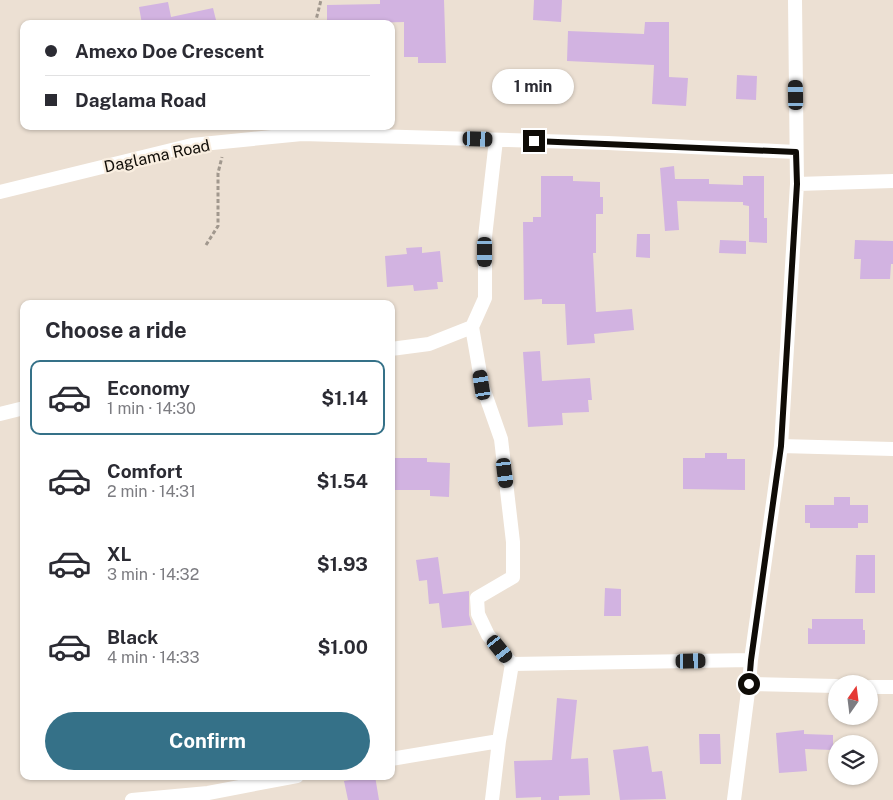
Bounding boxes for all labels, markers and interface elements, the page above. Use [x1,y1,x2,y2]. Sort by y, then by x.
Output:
text: Amexo Doe Crescent [75,40,264,62]
callout: 1 min [493,68,575,104]
text: 1 min [514,77,552,96]
car [788,80,803,110]
text: Daglama Road [75,89,206,111]
route end [523,130,545,152]
car [462,131,493,147]
street label: Daglama Road [102,135,212,177]
car [477,237,492,267]
text: Choose a ride [45,317,187,343]
car [472,369,491,401]
icon: car [47,375,92,420]
text: Economy [107,377,190,399]
text: $1.14 [321,387,368,409]
text: 1 min · 14:30 [107,399,196,418]
car [495,457,514,489]
icon: car [47,458,92,503]
text: Comfort [107,460,183,482]
text: $1.54 [317,470,368,492]
text: 2 min · 14:31 [107,482,196,501]
icon: car [47,541,92,586]
text: XL [107,543,132,565]
text: $1.93 [317,553,368,575]
text: 3 min · 14:32 [107,565,199,584]
icon: car [47,624,92,669]
text: Black [107,626,158,648]
car [484,633,515,665]
text: $1.00 [317,636,368,658]
text: 4 min · 14:33 [107,648,200,667]
car [675,653,706,669]
route start [738,673,760,695]
north arrow [828,675,878,725]
map controls [828,675,878,785]
button: Confirm [45,712,370,770]
button: layers [828,735,878,785]

